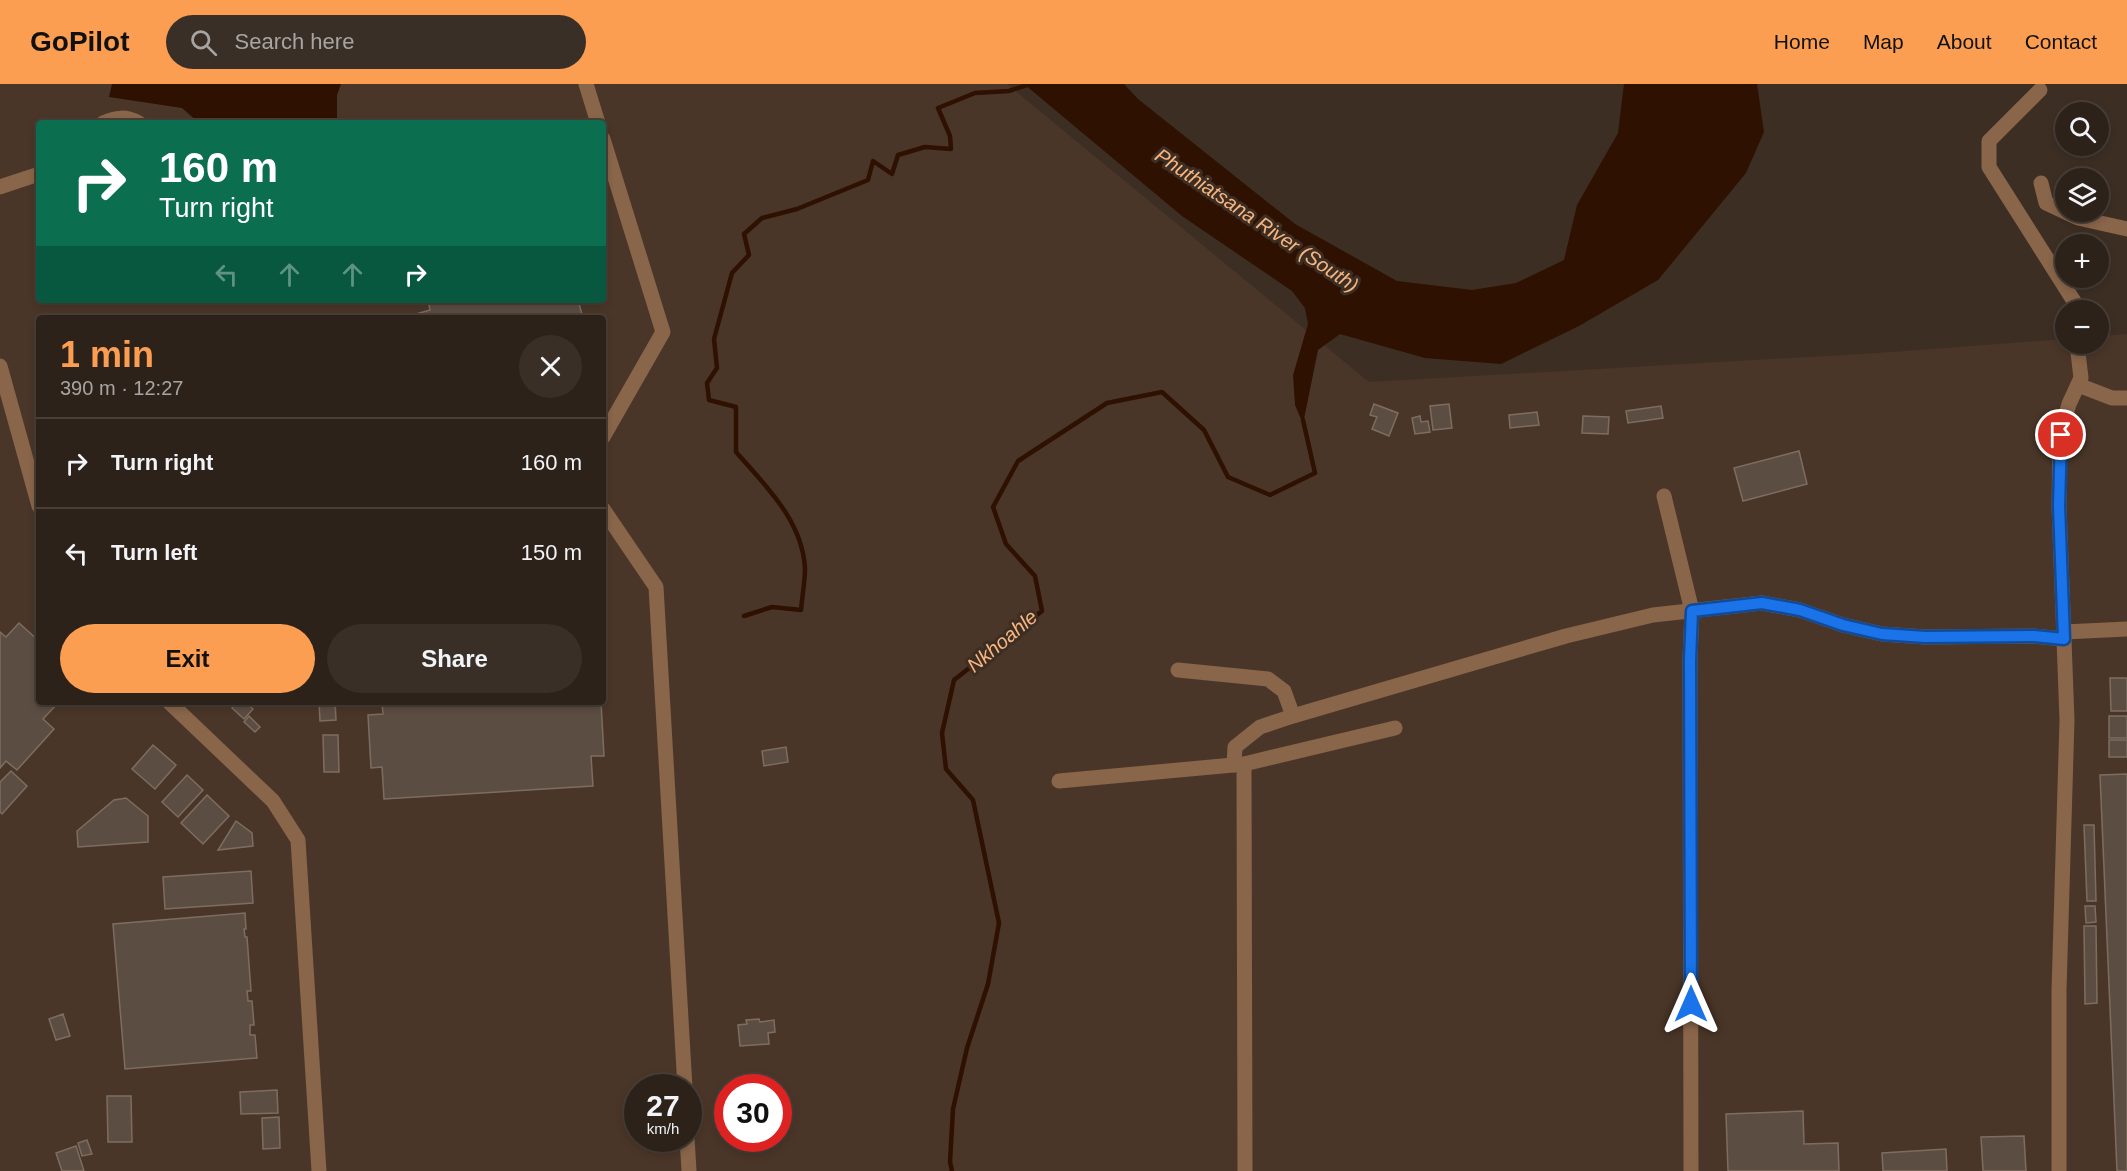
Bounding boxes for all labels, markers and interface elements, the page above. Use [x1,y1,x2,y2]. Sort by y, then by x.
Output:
search box [166,15,586,69]
text: GoPilot [30,26,130,57]
icon: search [187,26,220,59]
text: Search here [235,29,354,54]
text: Home [1774,30,1830,53]
text: Map [1863,30,1904,53]
text: About [1937,30,1992,53]
text: Contact [2025,30,2097,53]
map controls [2055,102,2109,354]
button: search [2055,102,2109,156]
icon: right [60,144,138,222]
text: 160 m [159,144,278,191]
water label: Phuthiatsana River (South) [1151,144,1363,296]
button: layers [2055,168,2109,222]
text: Turn right [159,193,274,223]
button: + [2055,234,2109,288]
icon: left [210,258,243,291]
icon: ahead [273,258,306,291]
icon: ahead [336,258,369,291]
icon: right [399,258,432,291]
button: − [2055,300,2109,354]
text: 1 min [60,334,154,375]
button: close [519,335,582,398]
text: 390 m · 12:27 [60,377,183,399]
pin [2035,409,2086,460]
icon: arrive [2044,418,2077,451]
icon: right [60,447,93,480]
text: Turn right [111,450,213,475]
text: 160 m [521,450,582,475]
icon: left [60,537,93,570]
text: Turn left [111,540,197,565]
text: 150 m [521,540,582,565]
water label: Nkhoahle [963,605,1041,677]
button: Exit [60,624,315,693]
button: Share [327,624,582,693]
position arrow [1659,972,1723,1036]
speed limit sign: 30 [714,1074,792,1152]
text: 27 [646,1089,680,1122]
text: km/h [647,1120,679,1137]

